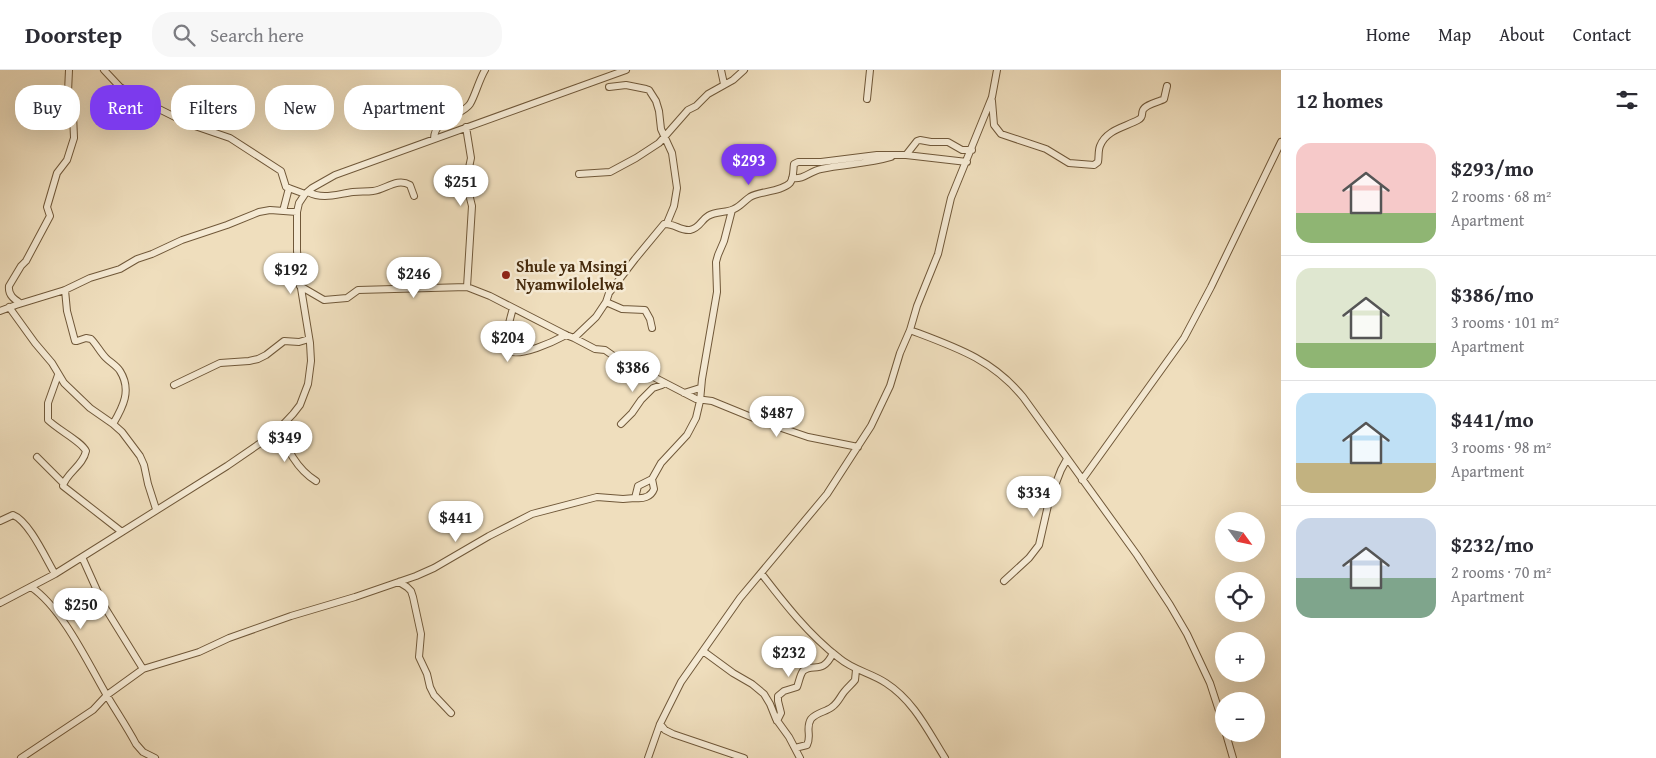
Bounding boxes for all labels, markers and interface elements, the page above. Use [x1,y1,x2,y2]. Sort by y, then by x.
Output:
search box [152,12,502,57]
text: Doorstep [25,17,122,52]
icon: search [170,21,198,49]
text: Search here [210,21,304,49]
text: Home [1366,21,1410,48]
text: Map [1438,21,1471,48]
text: About [1499,21,1545,48]
text: Contact [1573,21,1631,48]
chip: Buy [15,85,80,130]
chip: Rent [90,85,161,130]
chip: Filters [171,85,255,130]
chip: New [265,85,334,130]
chip: Apartment [344,85,463,130]
text: 12 homes [1296,85,1383,116]
icon: filters [1613,86,1641,114]
pin: $293 [719,144,779,186]
text: $293 [732,148,766,172]
text: $293/mo [1451,153,1534,184]
icon: home [1336,163,1396,223]
pin: $251 [431,164,491,207]
text: $251 [444,169,478,193]
text: 2 rooms · 68 m² [1451,184,1551,208]
text: Apartment [1451,208,1524,232]
pin: $192 [261,252,321,295]
place label: Shule ya Msingi Nyamwilolelwa [516,254,628,296]
pin: $246 [384,256,444,299]
text: $192 [274,257,308,281]
text: $246 [397,261,431,285]
marker: Shule ya Msingi Nyamwilolelwa [500,269,512,281]
text: $386/mo [1451,279,1534,310]
icon: home [1336,288,1396,348]
text: 3 rooms · 101 m² [1451,310,1559,334]
pin: $204 [478,320,538,363]
text: $204 [491,325,525,349]
text: Apartment [1451,334,1524,358]
pin: $386 [603,350,663,393]
text: $386 [616,355,650,379]
pin: $487 [747,396,807,438]
text: $487 [760,400,794,424]
text: $441/mo [1451,404,1534,435]
icon: home [1336,413,1396,473]
pin: $349 [255,420,315,463]
text: $349 [268,425,302,449]
text: 3 rooms · 98 m² [1451,435,1551,459]
text: Apartment [1451,459,1524,483]
pin: $334 [1004,476,1064,518]
text: $334 [1017,480,1051,504]
pin: $441 [426,500,486,543]
text: $441 [439,505,473,529]
north arrow [1215,512,1265,562]
map controls [1215,512,1265,742]
text: $232/mo [1451,529,1534,560]
icon: home [1336,538,1396,598]
text: 2 rooms · 70 m² [1451,560,1551,584]
button: locate [1215,572,1265,622]
text: Apartment [1451,584,1524,608]
pin: $250 [51,588,111,630]
text: $250 [64,592,98,616]
button: + [1215,632,1265,682]
pin: $232 [759,636,819,678]
text: $232 [772,640,806,664]
button: − [1215,692,1265,742]

